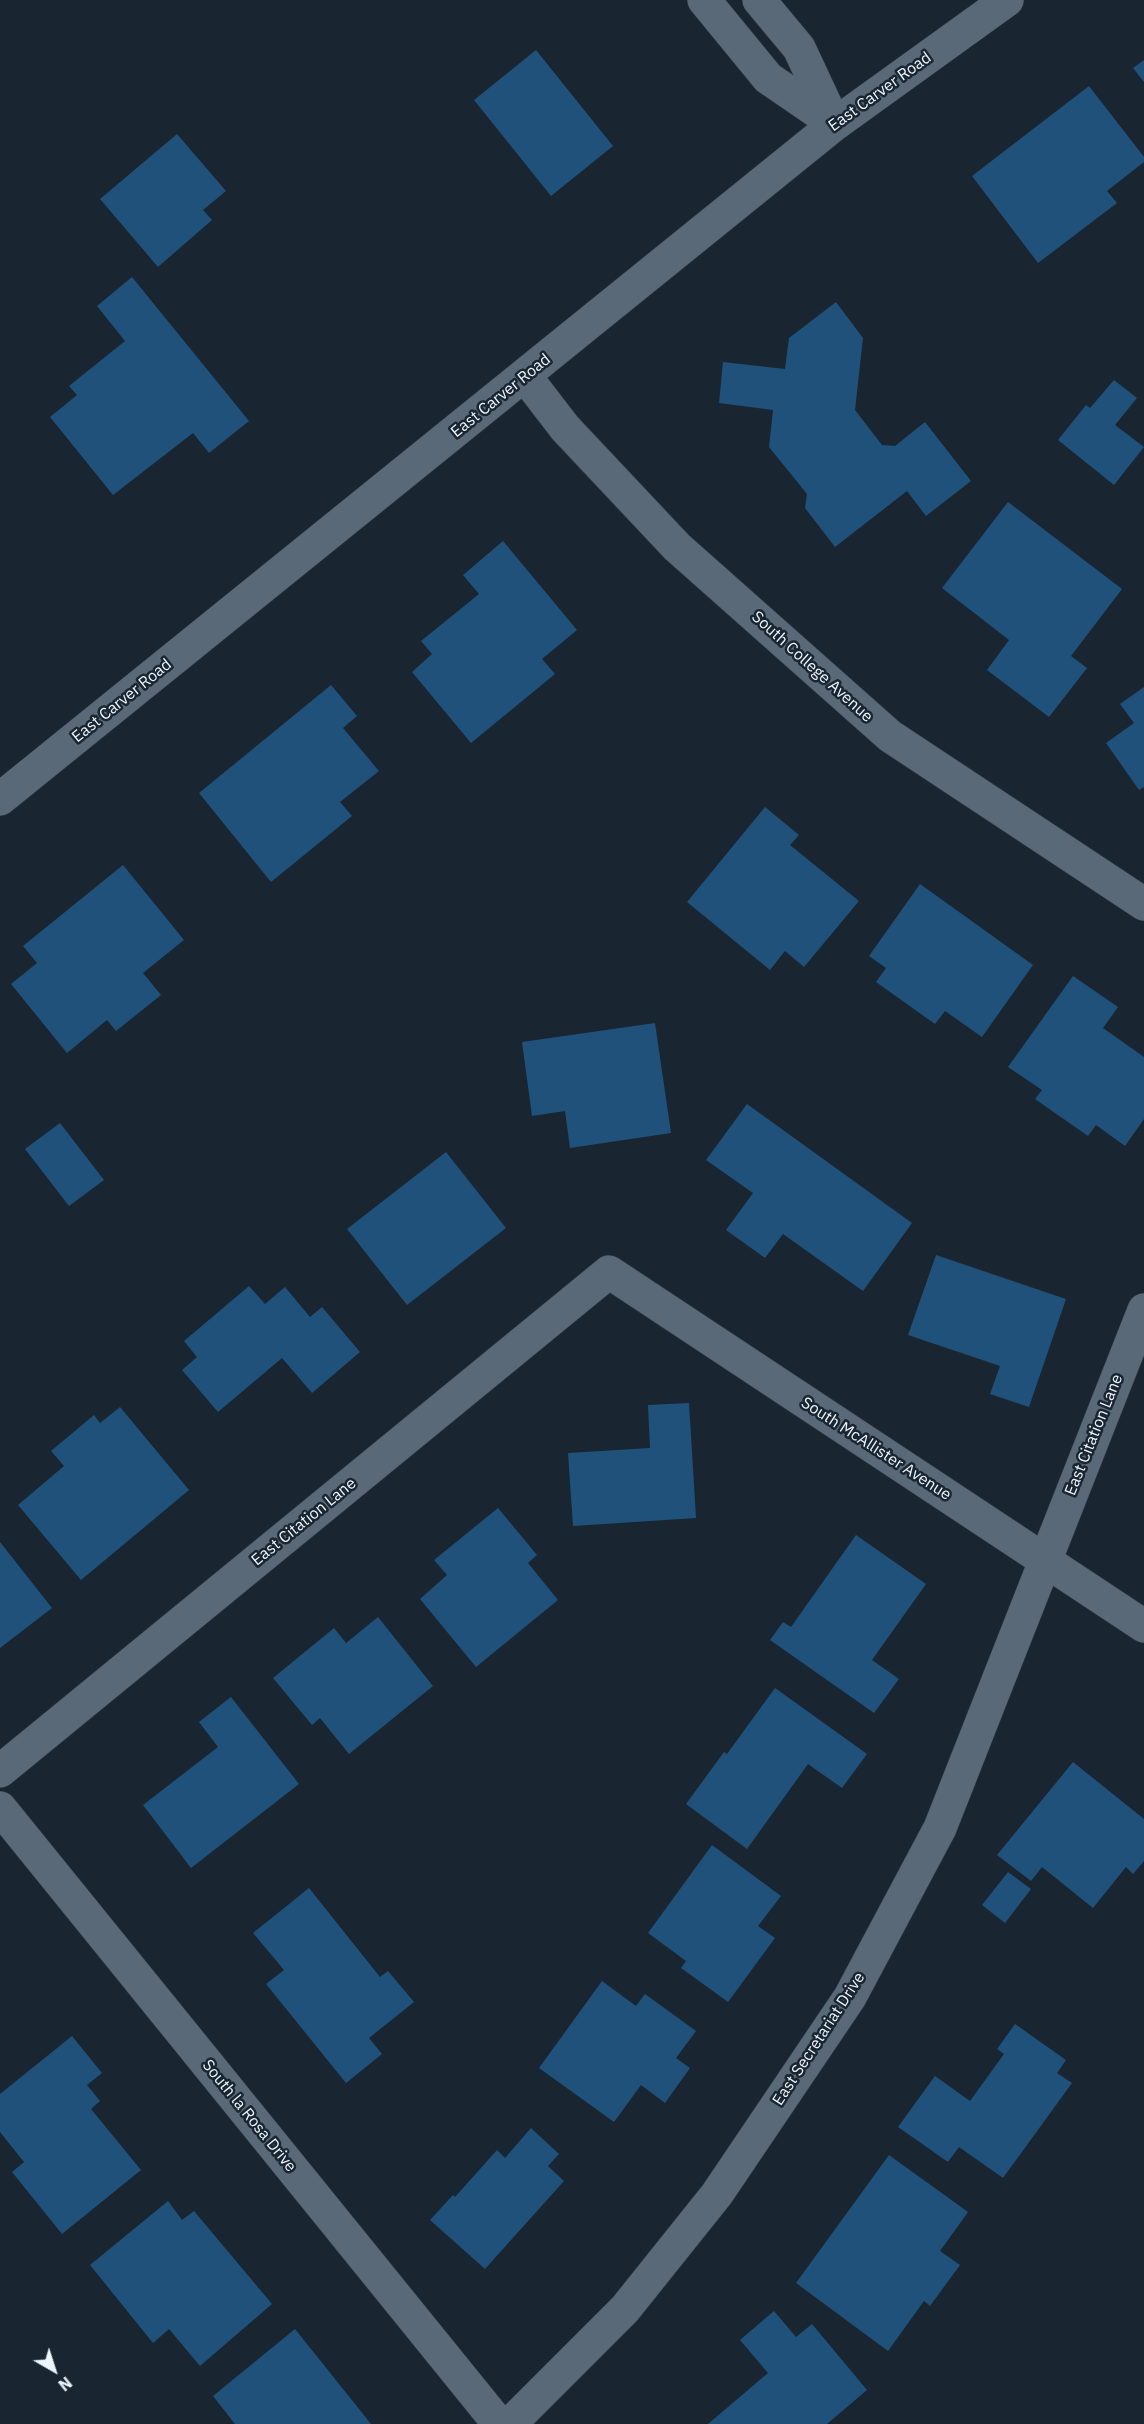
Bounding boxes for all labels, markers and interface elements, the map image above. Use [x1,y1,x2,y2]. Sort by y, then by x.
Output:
street label: East Carver Road [825,48,935,136]
street label: East Carver Road [447,350,555,442]
street label: South College Avenue [747,608,877,726]
street label: East Carver Road [68,655,176,747]
street label: East Citation Lane [1061,1372,1127,1498]
street label: South McAllister Avenue [797,1393,955,1505]
street label: East Citation Lane [248,1474,360,1570]
street label: East Secretariat Drive [769,1969,869,2109]
street label: South la Rosa Drive [198,2056,300,2176]
north arrow [24,2340,84,2400]
text: N [55,2373,76,2395]

